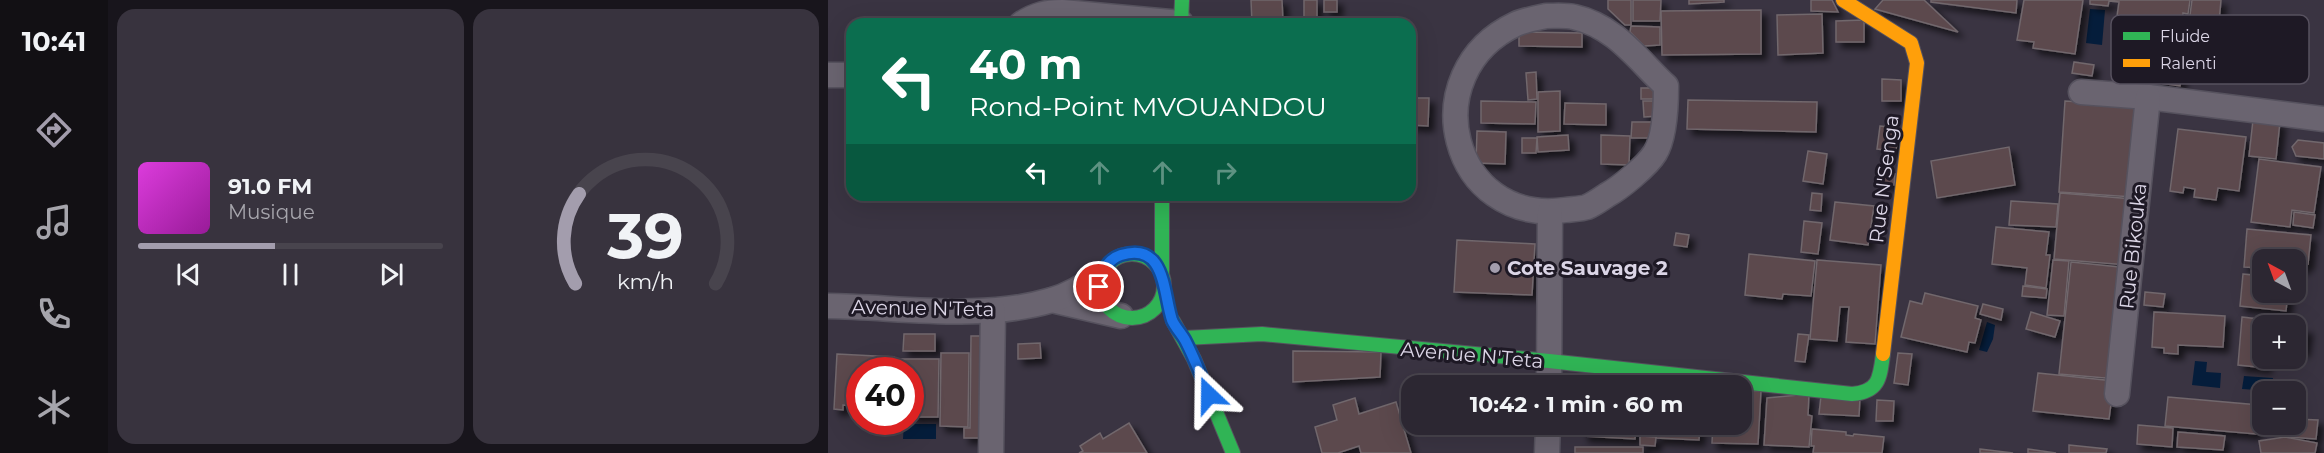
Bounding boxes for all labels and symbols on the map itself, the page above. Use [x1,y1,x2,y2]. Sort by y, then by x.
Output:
legend [2111,15,2309,84]
text: Fluide [2160,27,2210,46]
text: Ralenti [2160,54,2217,73]
street label: Rue N'Senga [1864,114,1904,244]
street label: Rue Bikouka [2114,182,2152,310]
north arrow [2252,249,2306,303]
place label: Cote Sauvage 2 [1507,256,1668,280]
pin [1073,261,1124,312]
marker: Cote Sauvage 2 [1488,261,1502,275]
street label: Avenue N'Teta [851,295,995,321]
street label: Avenue N'Teta [1400,337,1544,373]
speed limit sign: 40 [846,357,924,435]
position arrow [1177,363,1241,427]

